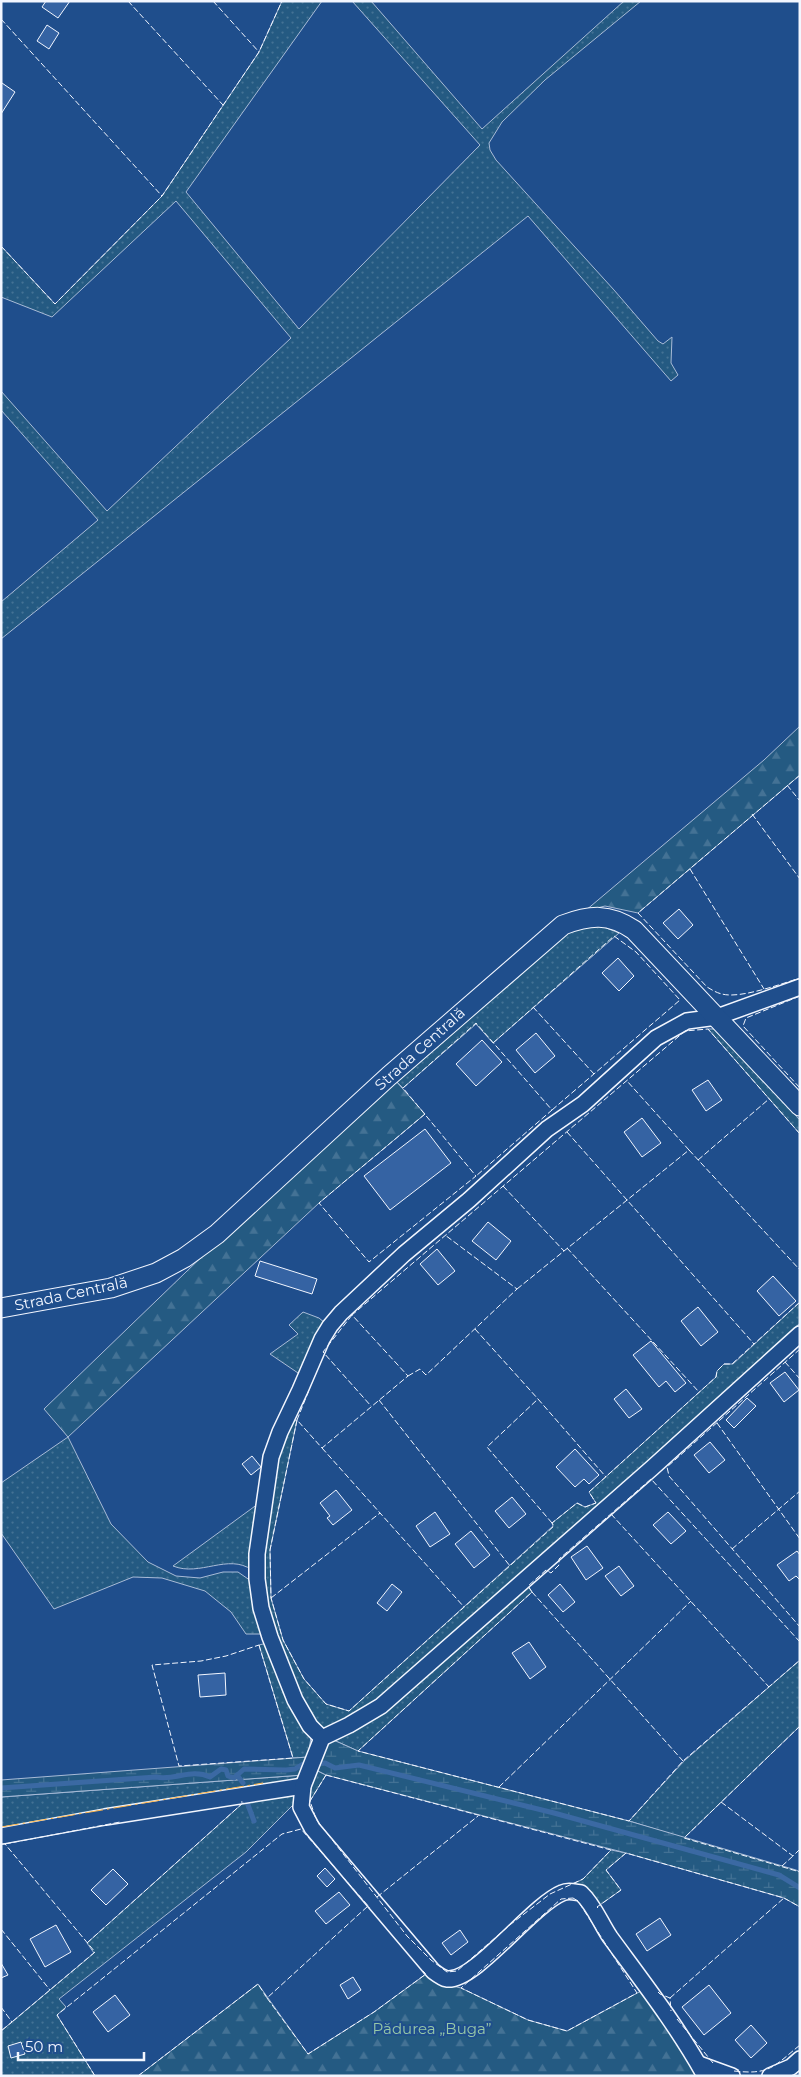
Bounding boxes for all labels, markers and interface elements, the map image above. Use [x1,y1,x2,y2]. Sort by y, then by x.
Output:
street label: Strada Centrală [370,1003,469,1094]
street label: Strada Centrală [13,1272,129,1315]
park label: Pădurea „Buga” [373,2019,491,2038]
scale bar [18,2030,144,2062]
text: 50 m [25,2037,63,2056]

